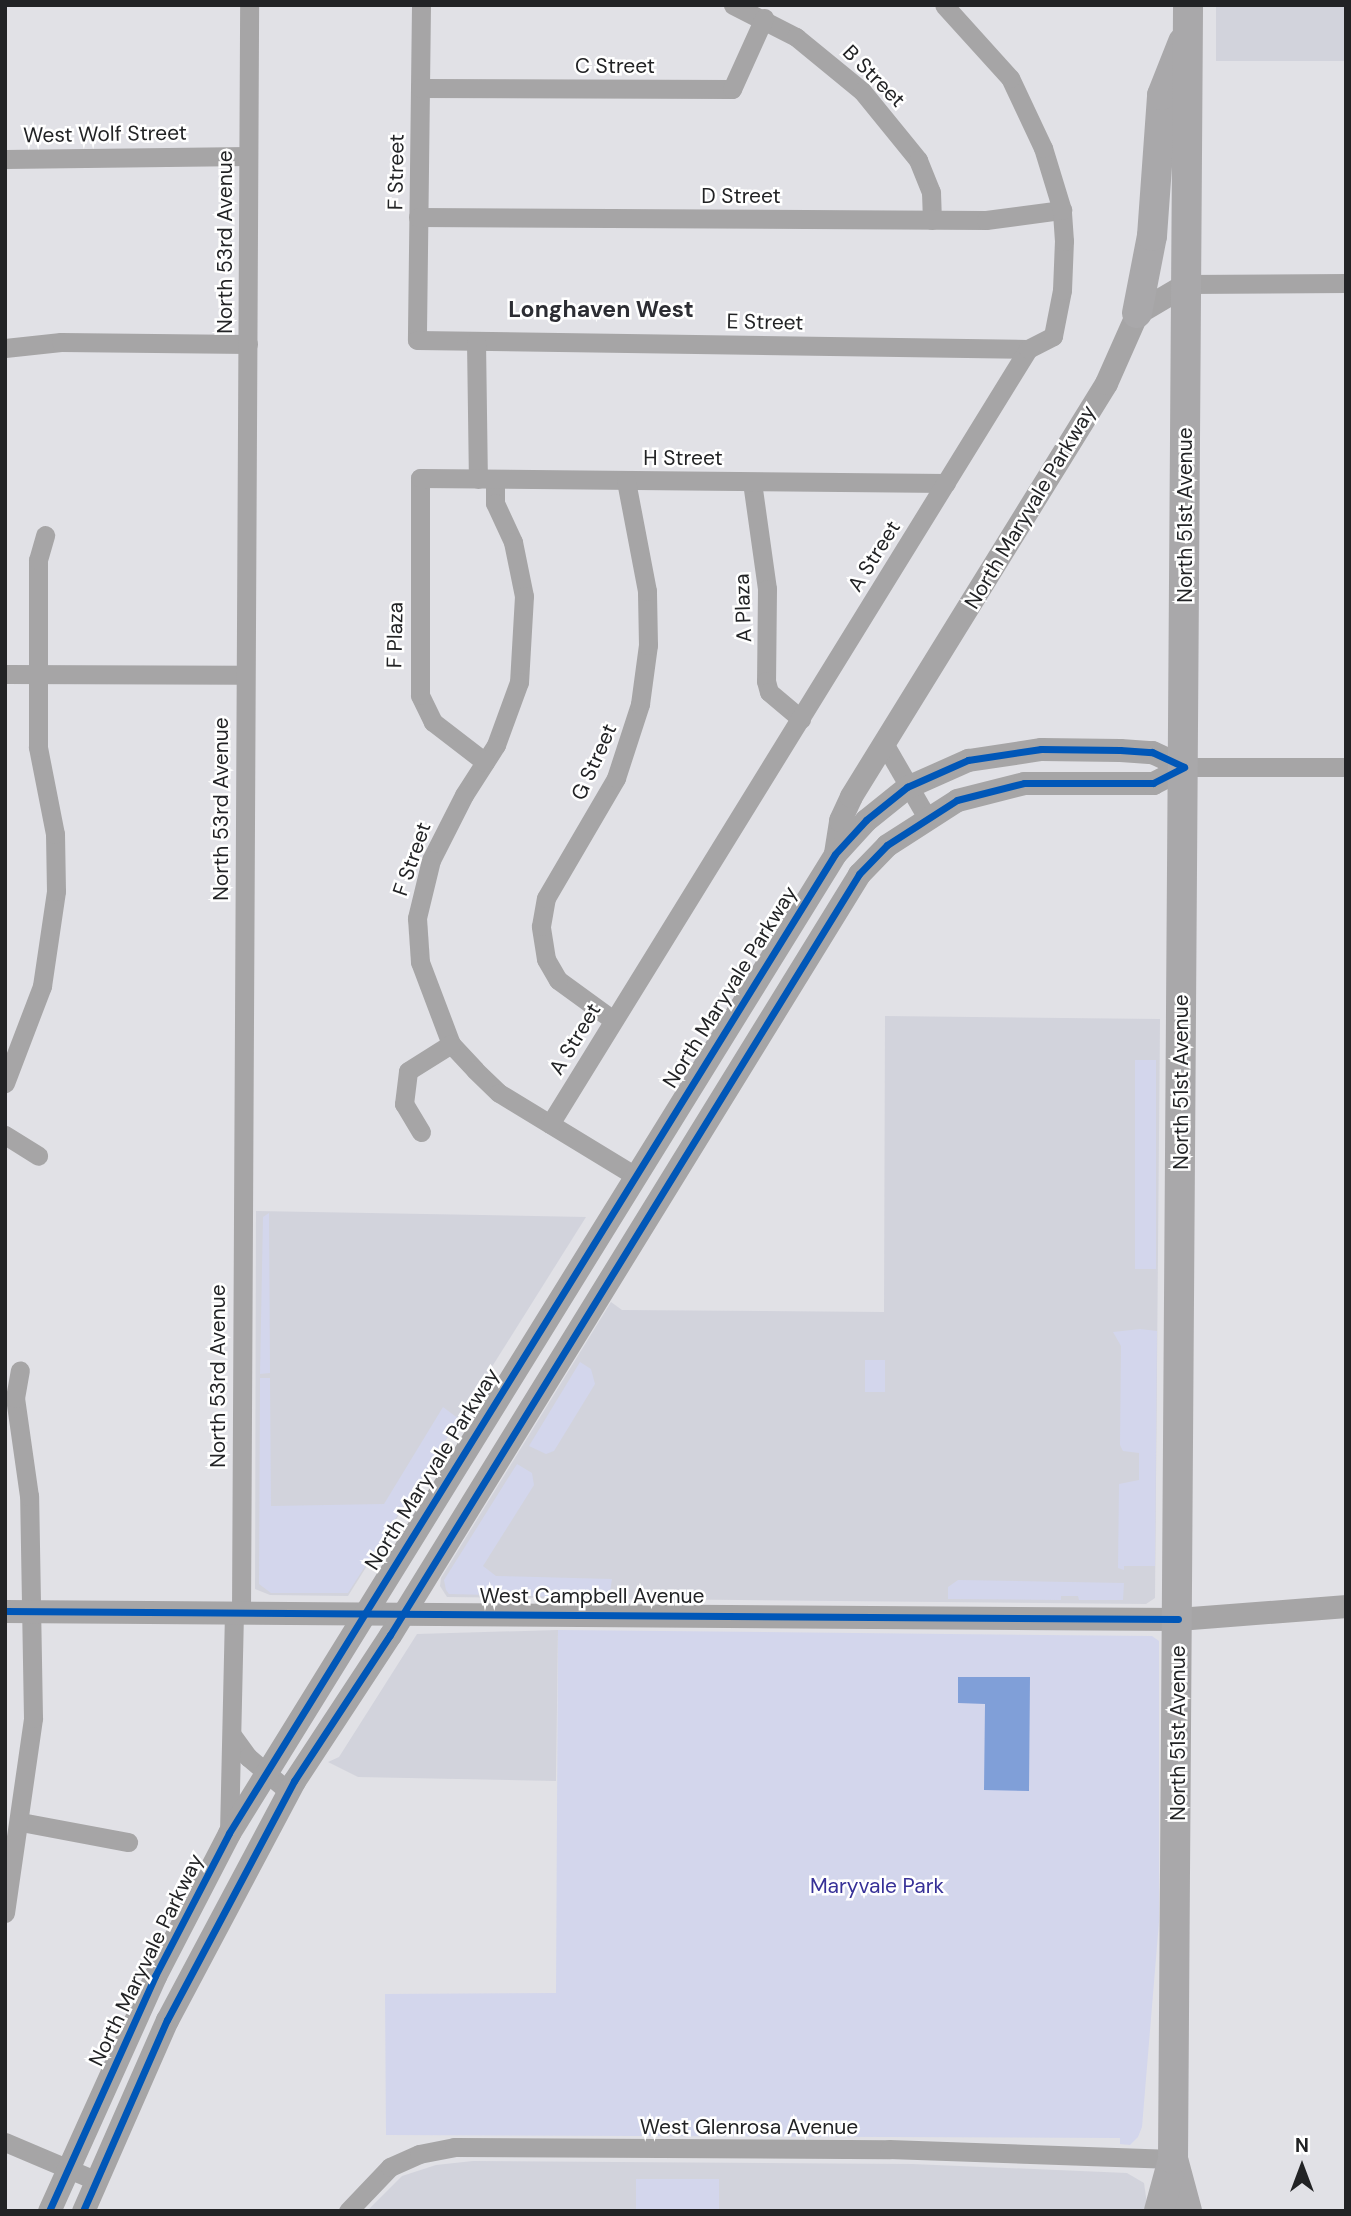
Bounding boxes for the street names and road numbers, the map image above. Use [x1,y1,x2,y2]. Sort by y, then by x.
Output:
street label: B Street [838,40,910,112]
street label: C Street [575,53,655,79]
street label: West Wolf Street [23,120,187,148]
street label: F Street [383,134,409,210]
street label: North 53rd Avenue [212,150,238,334]
street label: D Street [701,183,781,209]
street label: E Street [726,309,804,335]
street label: North Maryvale Parkway [959,401,1101,613]
street label: North 51st Avenue [1172,427,1198,603]
street label: H Street [643,445,723,471]
street label: A Street [842,516,906,596]
street label: A Plaza [729,573,757,643]
street label: F Plaza [382,602,408,668]
street label: North 53rd Avenue [208,717,234,901]
street label: G Street [566,720,622,804]
street label: F Street [388,819,436,899]
street label: North Maryvale Parkway [658,881,802,1093]
street label: North 51st Avenue [1168,994,1194,1170]
street label: A Street [544,999,606,1079]
street label: North 53rd Avenue [205,1284,231,1468]
street label: North Maryvale Parkway [360,1363,504,1575]
street label: West Campbell Avenue [480,1583,704,1609]
street label: North 51st Avenue [1165,1645,1191,1821]
street label: North Maryvale Parkway [84,1850,208,2070]
street label: West Glenrosa Avenue [640,2114,858,2140]

